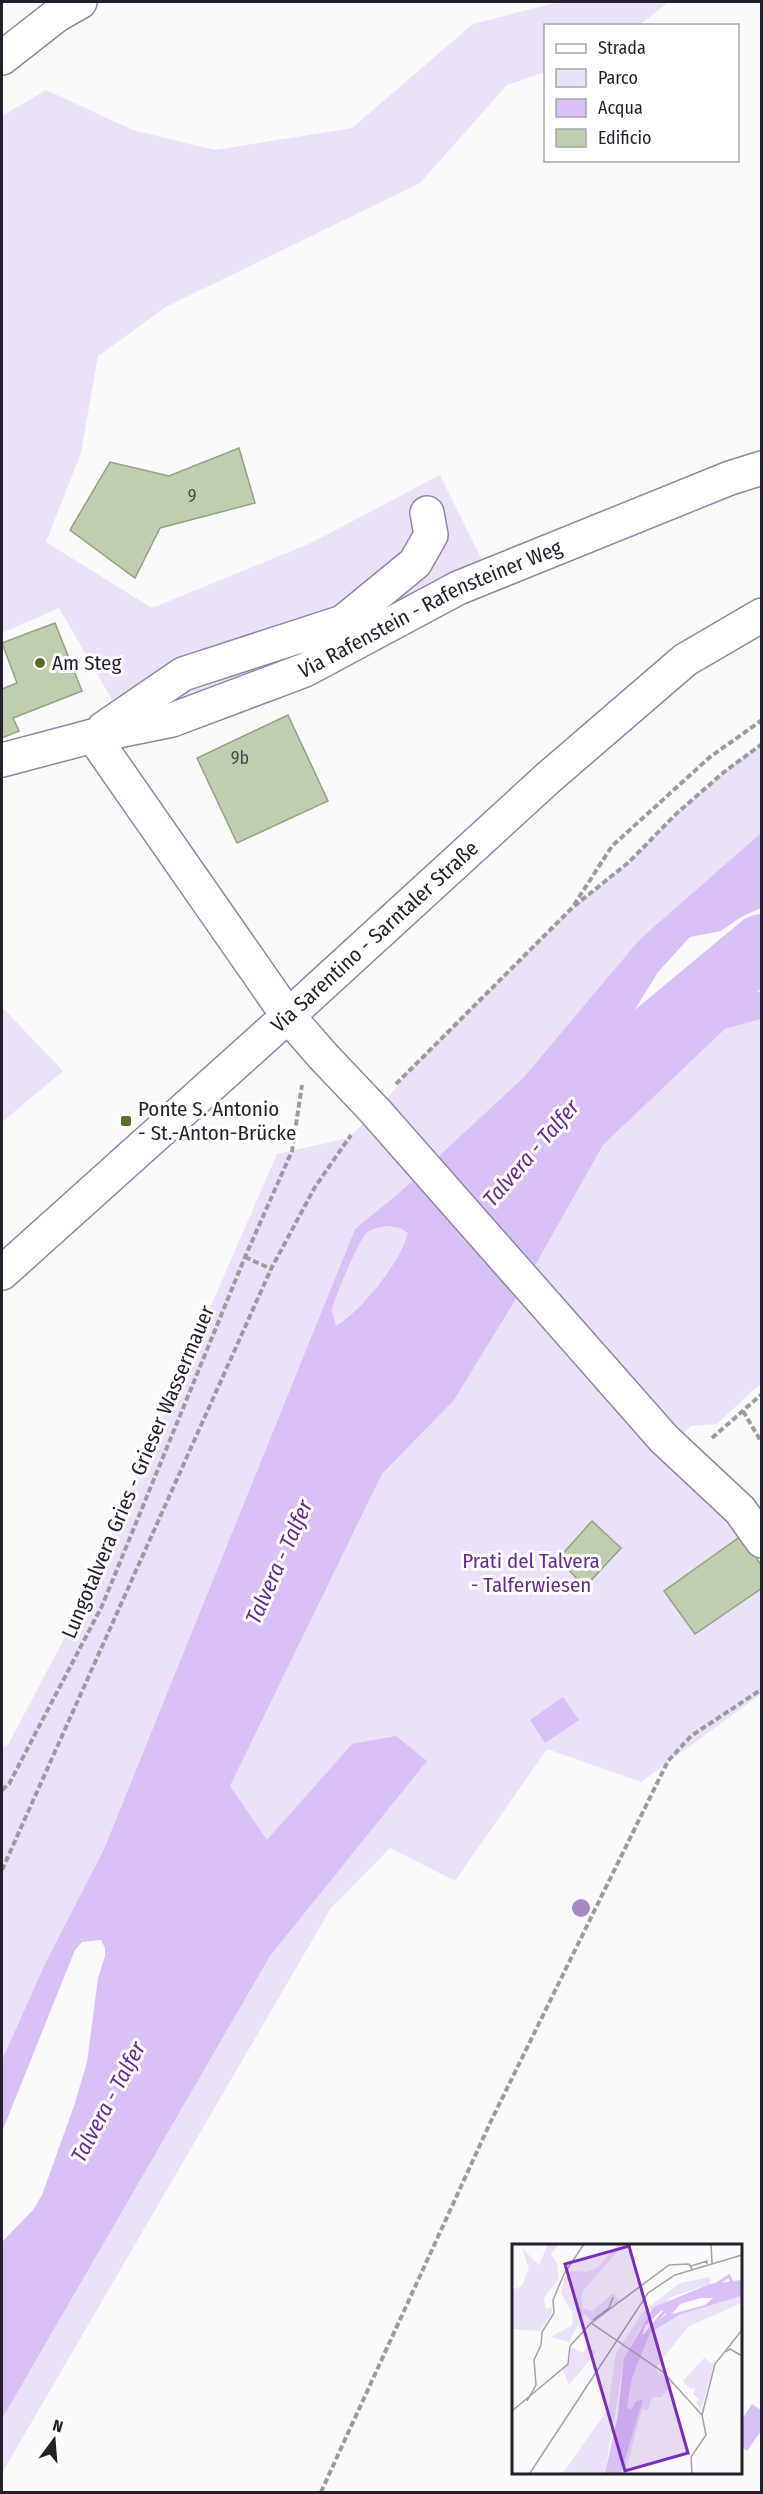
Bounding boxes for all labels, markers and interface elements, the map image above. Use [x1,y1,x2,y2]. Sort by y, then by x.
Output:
legend [544,24,739,162]
text: Strada [598,37,646,59]
text: Parco [598,67,638,89]
text: Acqua [598,97,643,119]
text: Edificio [598,127,651,149]
house number: 9 [188,485,196,507]
street label: Via Rafenstein - Rafensteiner Weg [295,534,566,684]
place label: Am Steg [52,650,121,676]
marker: Am Steg [33,656,47,670]
house number: 9b [231,747,249,769]
street label: Via Sarentino - Sarntaler Straße [266,835,484,1038]
water label: Talvera - Talfer [477,1093,586,1212]
place label: Ponte S. Antonio - St.-Anton-Brücke [138,1096,296,1146]
marker: Ponte S. Antonio - St.-Anton-Brücke [119,1114,133,1128]
street label: Lungotalvera Gries - Grieser Wassermauer [56,1301,220,1642]
water label: Talvera - Talfer [240,1494,319,1628]
park label: Prati del Talvera - Talferwiesen [462,1548,600,1598]
water label: Talvera - Talfer [65,2036,152,2167]
inset map [512,2244,742,2473]
north arrow [24,2410,84,2470]
text: N [51,2416,65,2437]

